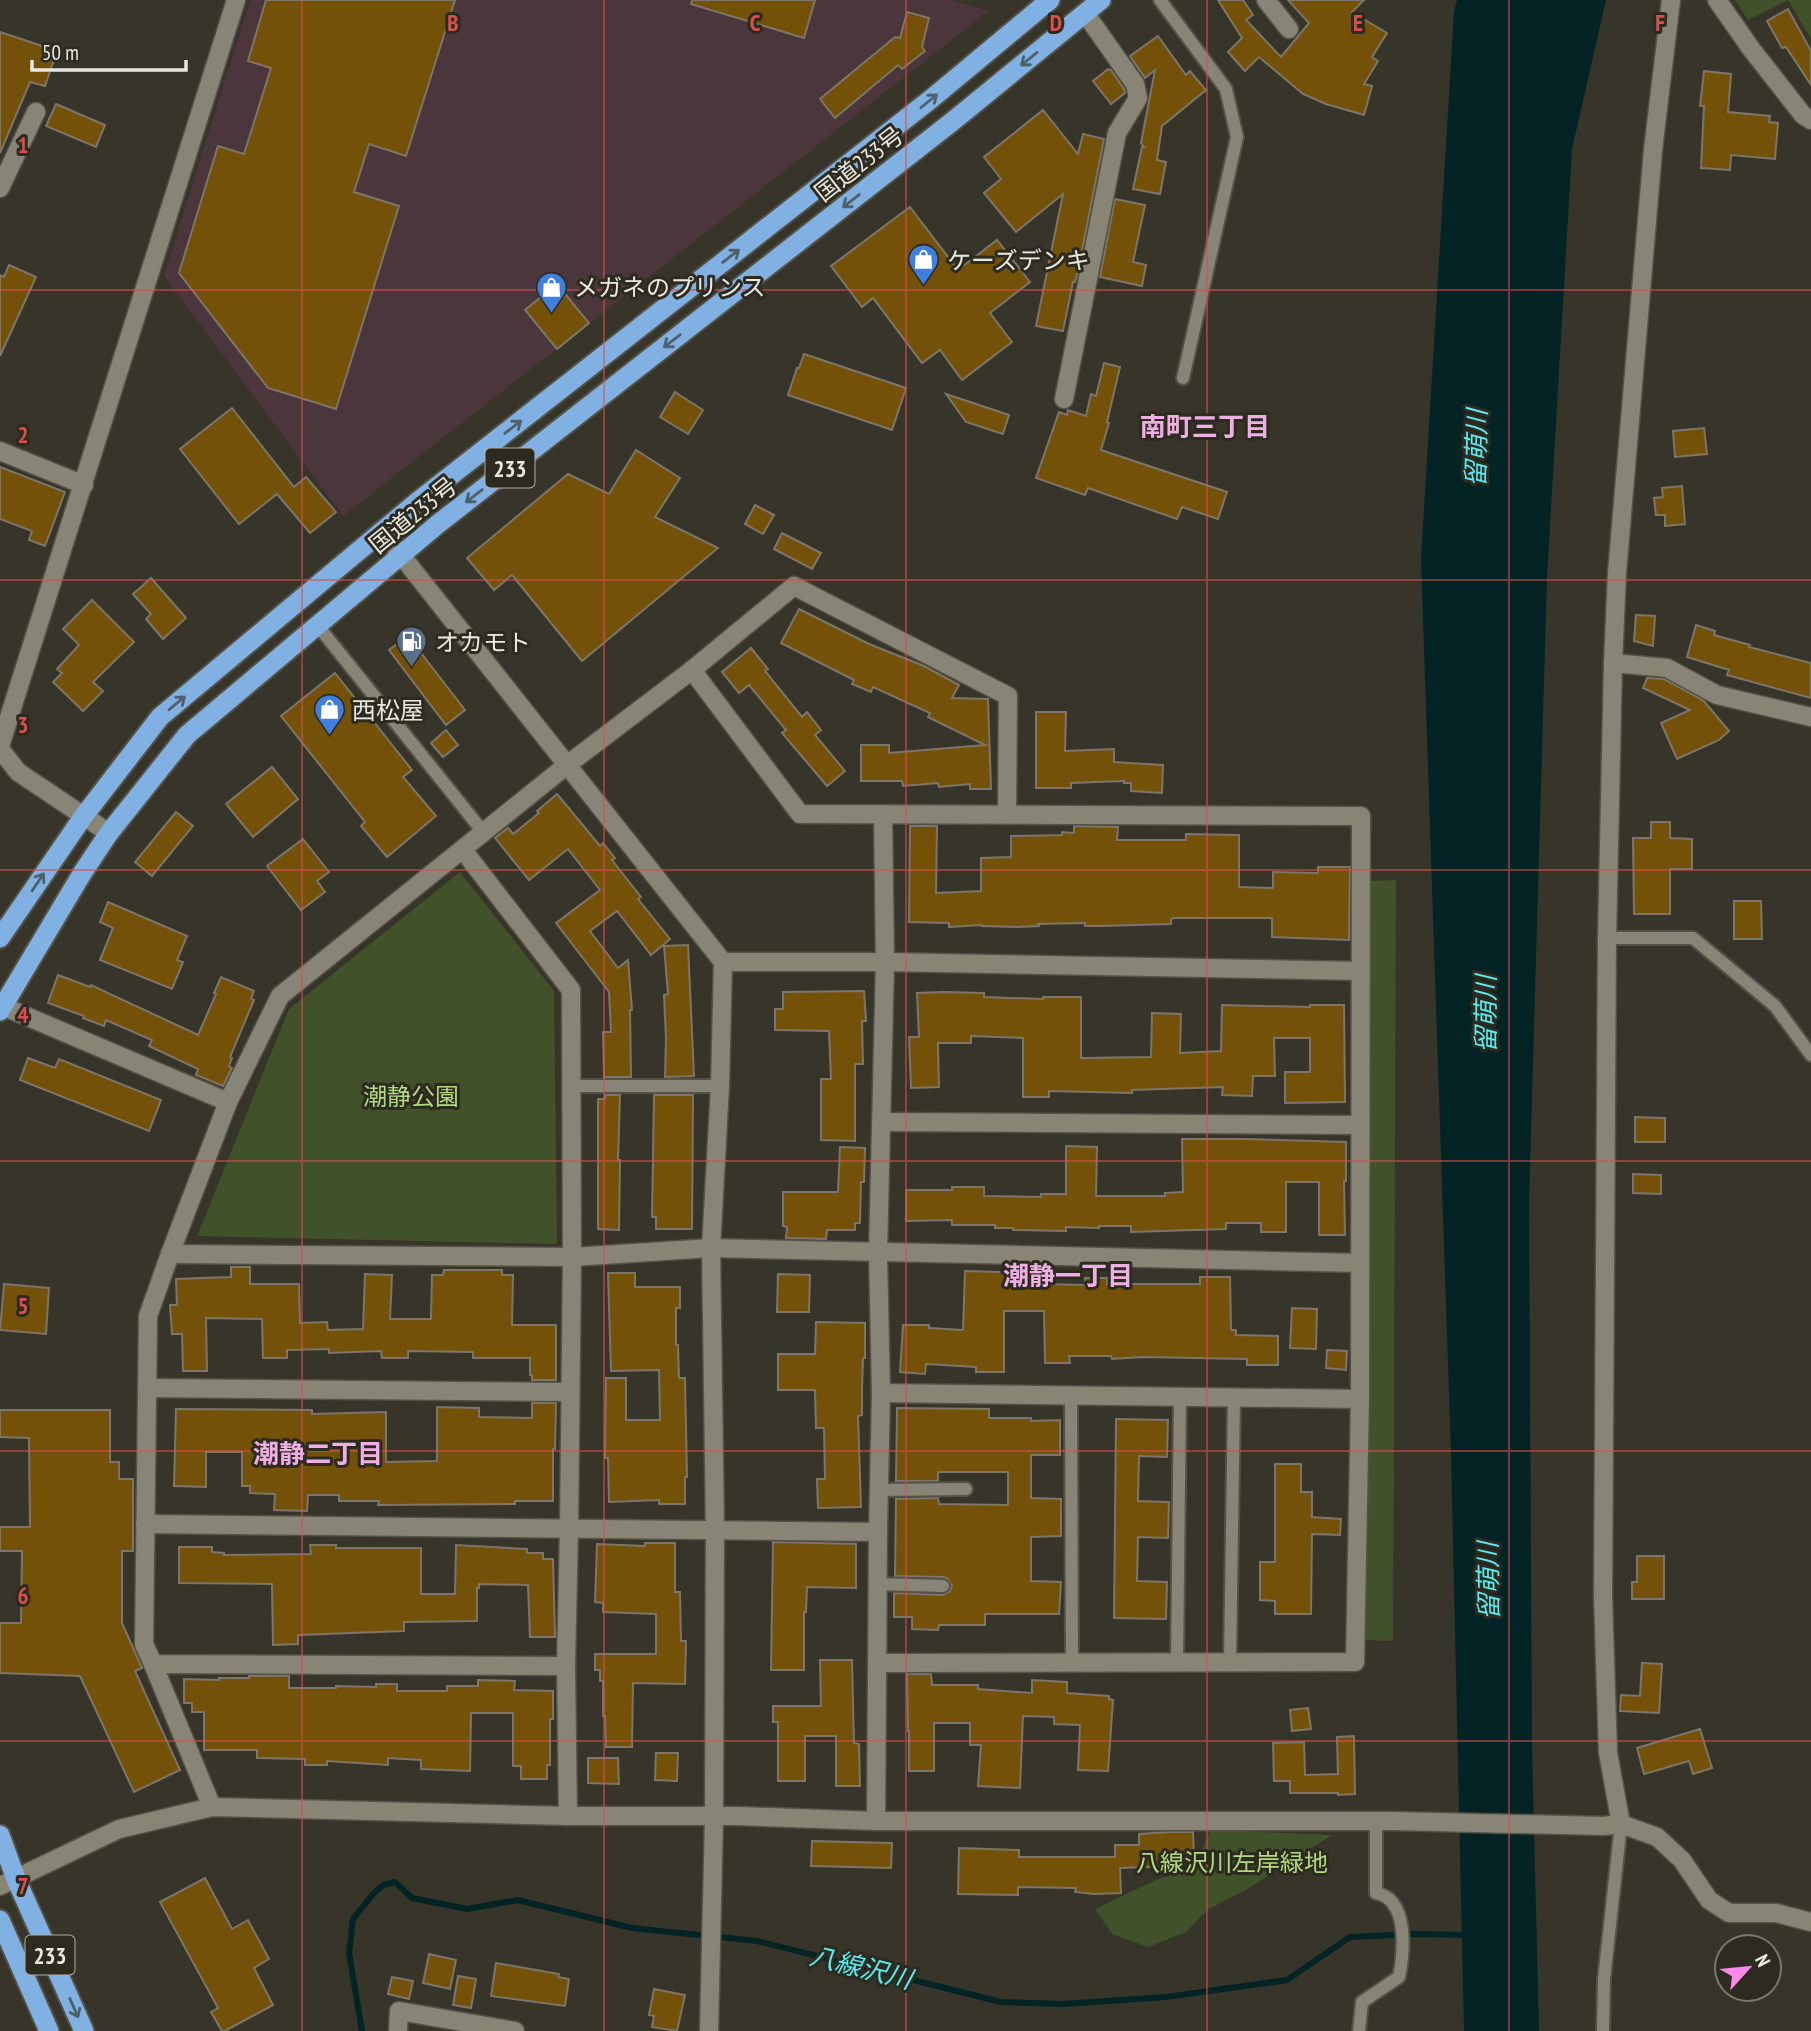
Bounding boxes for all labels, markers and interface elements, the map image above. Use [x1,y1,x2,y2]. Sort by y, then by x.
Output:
text: B [447,8,459,37]
text: C [750,8,761,37]
text: D [1050,8,1062,37]
text: E [1353,8,1363,37]
text: F [1655,8,1665,37]
scale bar [32,28,186,72]
text: 50 m [42,39,79,66]
one-way arrow [1020,51,1038,67]
one-way arrow [919,93,938,108]
street label: 国道233号 [808,120,910,208]
text: 1 [18,130,29,159]
one-way arrow [842,193,861,208]
shop icon: ケーズデンキ [907,243,941,287]
place label: ケーズデンキ [947,245,1090,276]
one-way arrow [721,249,739,264]
shop icon: メガネのプリンス [534,270,568,314]
place label: メガネのプリンス [574,272,766,303]
one-way arrow [663,334,682,349]
water label: 留萌川 [1459,406,1493,487]
district label: 南町三丁目 [1140,410,1270,443]
one-way arrow [504,419,522,434]
text: 2 [18,420,29,449]
road number: 233 [486,448,534,488]
street label: 国道233号 [363,470,463,560]
one-way arrow [465,489,483,504]
fuel station icon: オカモト [395,625,429,669]
place label: オカモト [435,627,531,658]
shop icon: 西松屋 [312,693,346,737]
one-way arrow [168,695,186,711]
place label: 西松屋 [352,695,424,726]
text: 3 [18,710,29,739]
one-way arrow [31,873,45,892]
water label: 留萌川 [1469,972,1502,1053]
text: 4 [18,1000,29,1029]
park label: 潮静公園 [363,1081,459,1112]
district label: 潮静一丁目 [1003,1259,1133,1292]
text: 5 [18,1291,29,1320]
district label: 潮静二丁目 [253,1437,383,1470]
water label: 留萌川 [1471,1539,1505,1620]
text: 6 [18,1581,29,1610]
park label: 八線沢川左岸緑地 [1136,1847,1328,1878]
text: 7 [18,1871,29,1900]
north arrow [1713,1933,1783,2003]
road number: 233 [26,1936,74,1974]
water label: 八線沢川 [807,1938,918,1996]
text: N [1750,1950,1776,1970]
one-way arrow [68,1997,81,2018]

